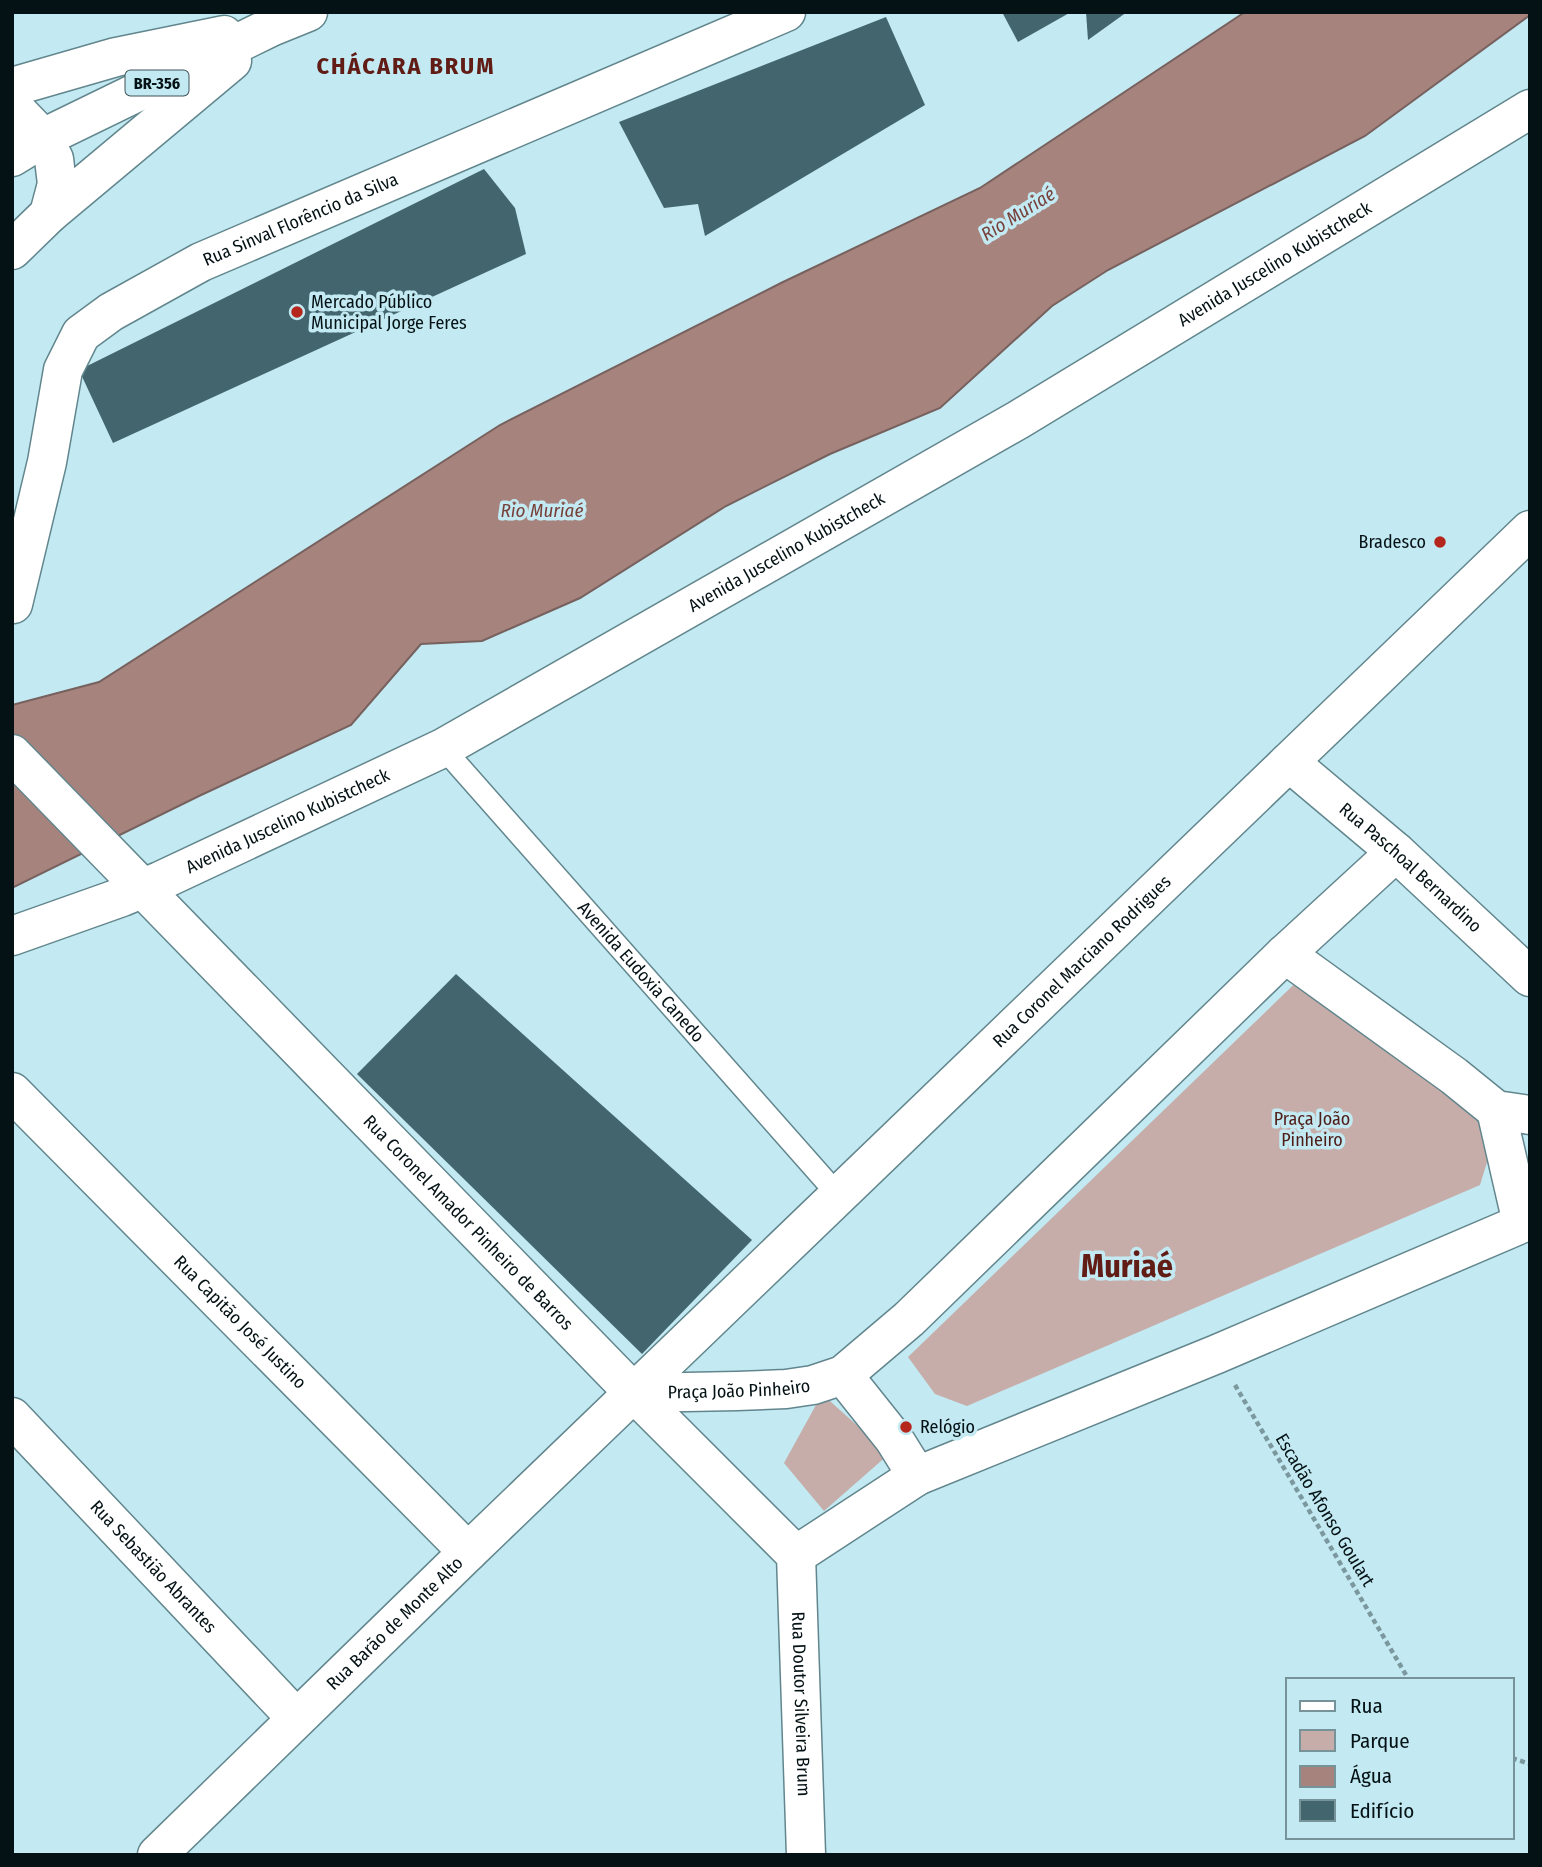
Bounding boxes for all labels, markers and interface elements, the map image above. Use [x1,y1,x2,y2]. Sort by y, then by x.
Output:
district label: CHÁCARA BRUM [317,51,496,80]
road number: BR-356 [125,71,188,96]
street label: Rua Sinval Florêncio da Silva [200,168,402,271]
water label: Rio Muriaé [977,182,1059,246]
street label: Avenida Juscelino Kubistcheck [1174,197,1376,331]
place label: Mercado Público Municipal Jorge Feres [311,291,467,334]
marker: Mercado Público Municipal Jorge Feres [289,304,305,320]
street label: Avenida Juscelino Kubistcheck [684,487,889,617]
water label: Rio Muriaé [501,499,583,522]
place label: Bradesco [1359,531,1426,553]
marker: Bradesco [1432,534,1448,550]
street label: Avenida Juscelino Kubistcheck [182,763,394,878]
street label: Rua Paschoal Bernardino [1335,798,1486,937]
street label: Rua Coronel Marciano Rodrigues [988,870,1176,1052]
street label: Avenida Eudoxia Canedo [573,897,709,1047]
park label: Praça João Pinheiro [1274,1108,1350,1151]
street label: Rua Coronel Amador Pinheiro de Barros [359,1110,578,1335]
district label: Muriaé [1081,1247,1173,1285]
street label: Rua Capitão José Justino [169,1251,311,1393]
street label: Praça João Pinheiro [667,1375,812,1403]
place label: Relógio [920,1416,975,1438]
marker: Relógio [898,1419,914,1435]
street label: Escadão Afonso Goulart [1271,1430,1379,1591]
street label: Rua Sebastião Abrantes [86,1496,221,1638]
street label: Rua Barão de Monte Alto [322,1552,468,1695]
street label: Rua Doutor Silveira Brum [787,1611,815,1797]
legend [1286,1678,1514,1839]
text: Rua [1350,1693,1383,1719]
text: Parque [1350,1728,1410,1754]
text: Água [1350,1763,1392,1789]
text: Edifício [1350,1798,1414,1824]

